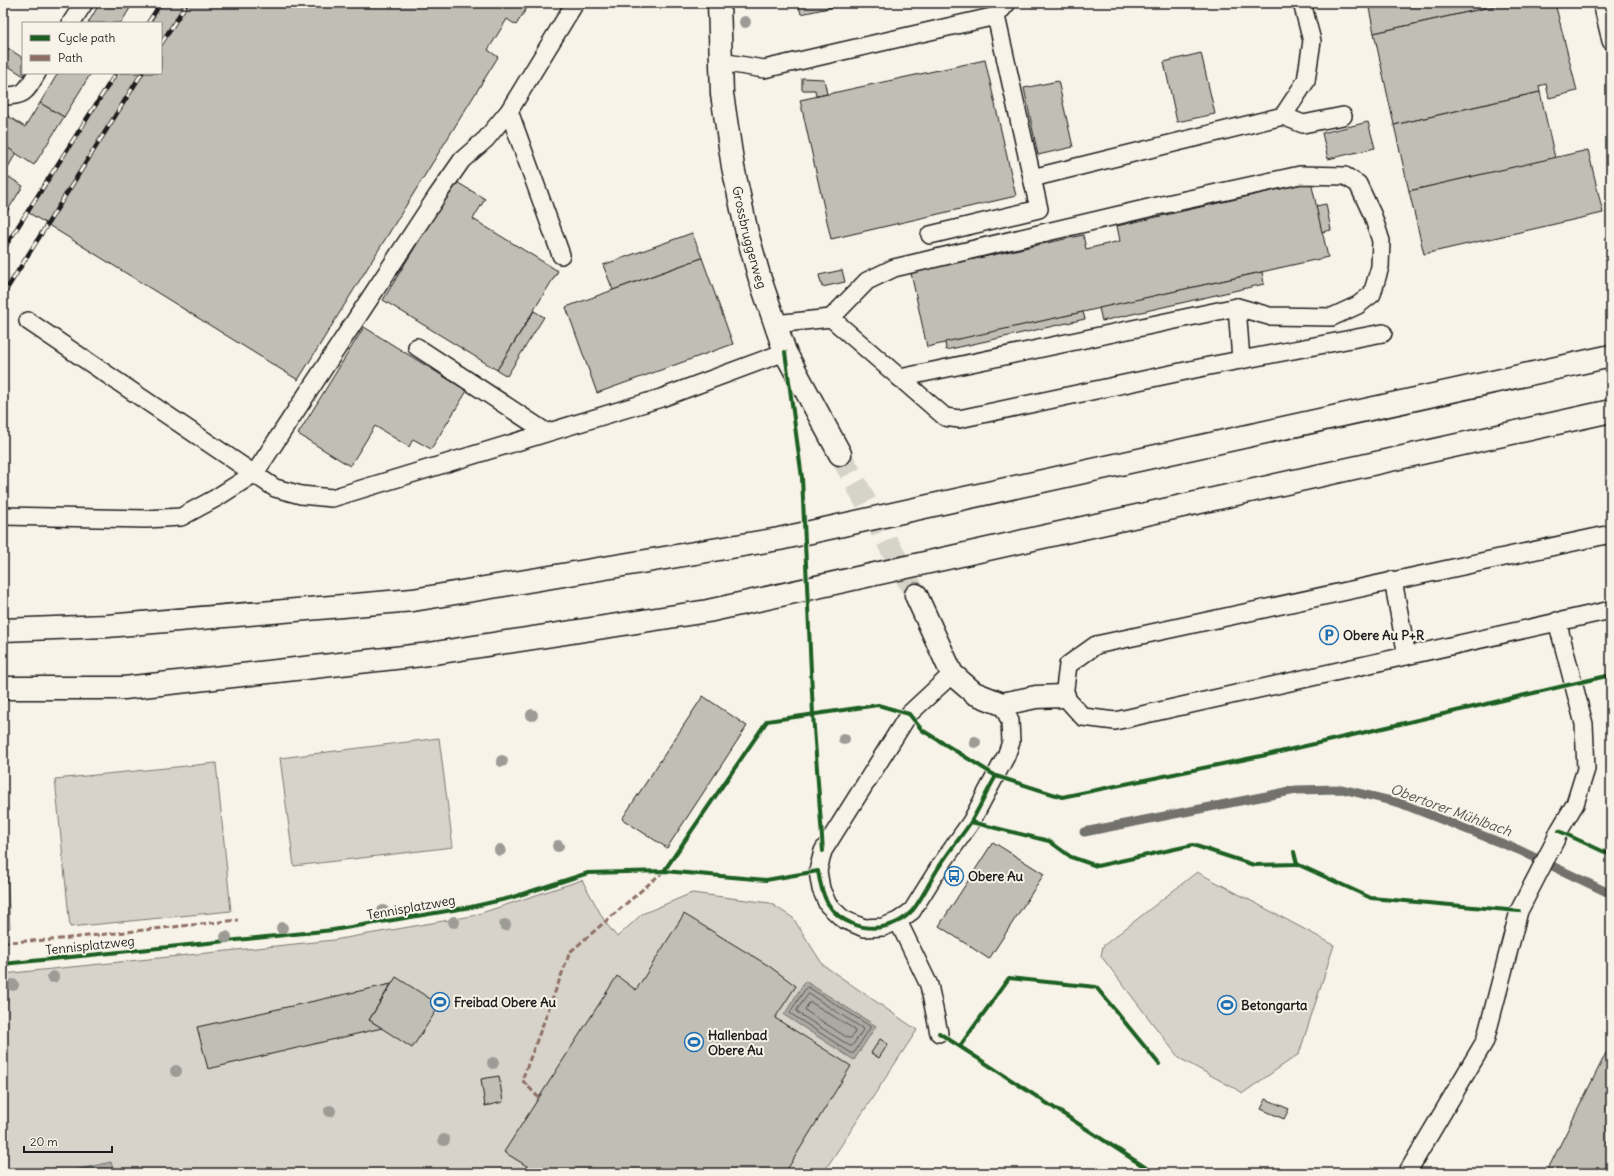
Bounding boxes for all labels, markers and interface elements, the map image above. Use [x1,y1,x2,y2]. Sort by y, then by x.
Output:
legend [22,22,162,74]
text: Cycle path [58,30,115,45]
text: Path [58,50,83,65]
street label: Grossbruggerweg [728,184,771,291]
parking icon: Obere Au P+R [1318,624,1340,646]
place label: Obere Au P+R [1343,627,1425,644]
water label: Obertorer Mühlbach [1388,780,1515,841]
bus stop icon: Obere Au [943,865,965,887]
place label: Obere Au [968,868,1024,885]
street label: Tennisplatzweg [365,891,457,924]
street label: Tennisplatzweg [45,932,135,959]
sports icon: Freibad Obere Au [429,991,451,1013]
place label: Freibad Obere Au [454,994,557,1011]
sports icon: Betongarta [1216,994,1238,1016]
place label: Betongarta [1241,997,1308,1014]
place label: Hallenbad Obere Au [708,1027,768,1059]
sports icon: Hallenbad Obere Au [683,1031,705,1053]
scale bar [24,1128,112,1154]
text: 20 m [30,1134,58,1149]

